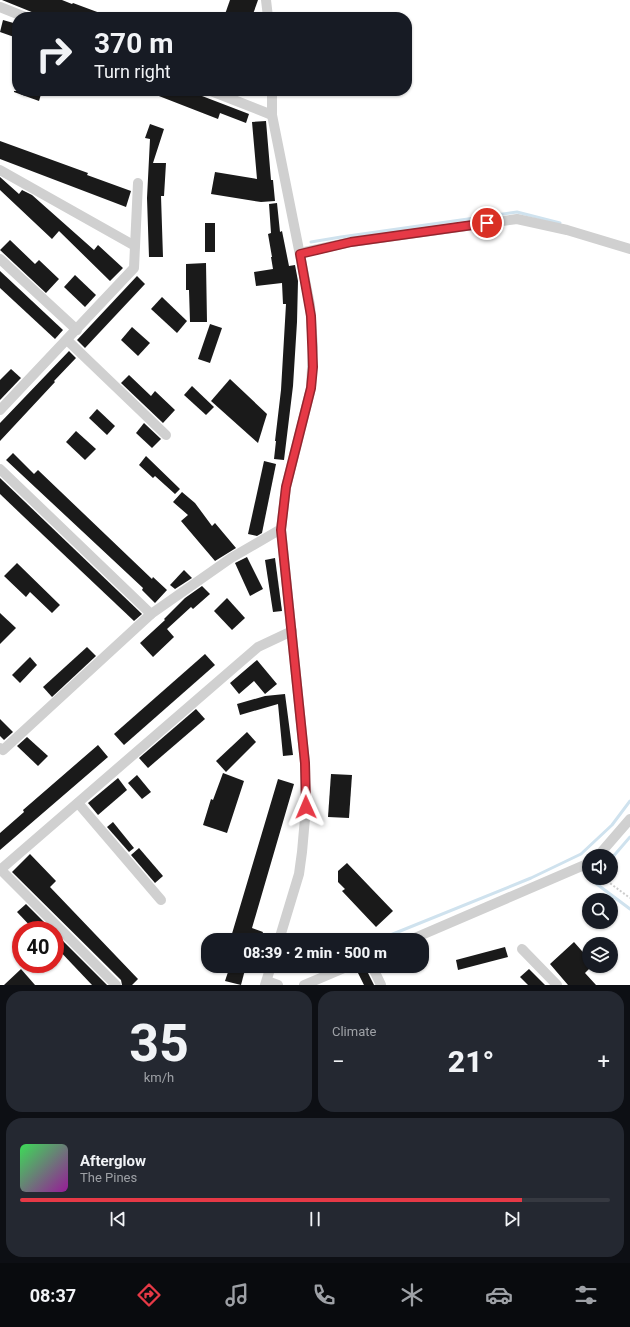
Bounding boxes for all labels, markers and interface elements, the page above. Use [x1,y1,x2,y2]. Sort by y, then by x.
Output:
text: 370 m [94,27,173,60]
icon: right [28,28,80,80]
text: Turn right [94,61,171,82]
pin [470,206,504,240]
icon: arrive [476,212,498,234]
position arrow [285,786,327,828]
map controls [582,849,618,973]
button: sound [582,849,618,885]
button: search [582,893,618,929]
speed limit sign: 40 [12,921,64,973]
button: layers [582,937,618,973]
text: 08:39 · 2 min · 500 m [243,944,387,962]
text: 35 [129,1013,189,1074]
text: Climate [332,1024,376,1039]
text: 21° [448,1044,494,1079]
text: − [332,1049,345,1074]
text: + [598,1049,610,1074]
text: km/h [144,1070,174,1085]
text: Afterglow [80,1152,146,1170]
text: The Pines [80,1170,137,1185]
icon: previous [107,1208,129,1230]
icon: pause [304,1208,326,1230]
icon: next [501,1208,523,1230]
icon: directions [135,1281,163,1309]
icon: music [223,1281,251,1309]
icon: phone [310,1281,338,1309]
icon: climate [398,1281,426,1309]
icon: car [485,1281,513,1309]
icon: filters [572,1281,600,1309]
text: 08:37 [30,1285,76,1306]

